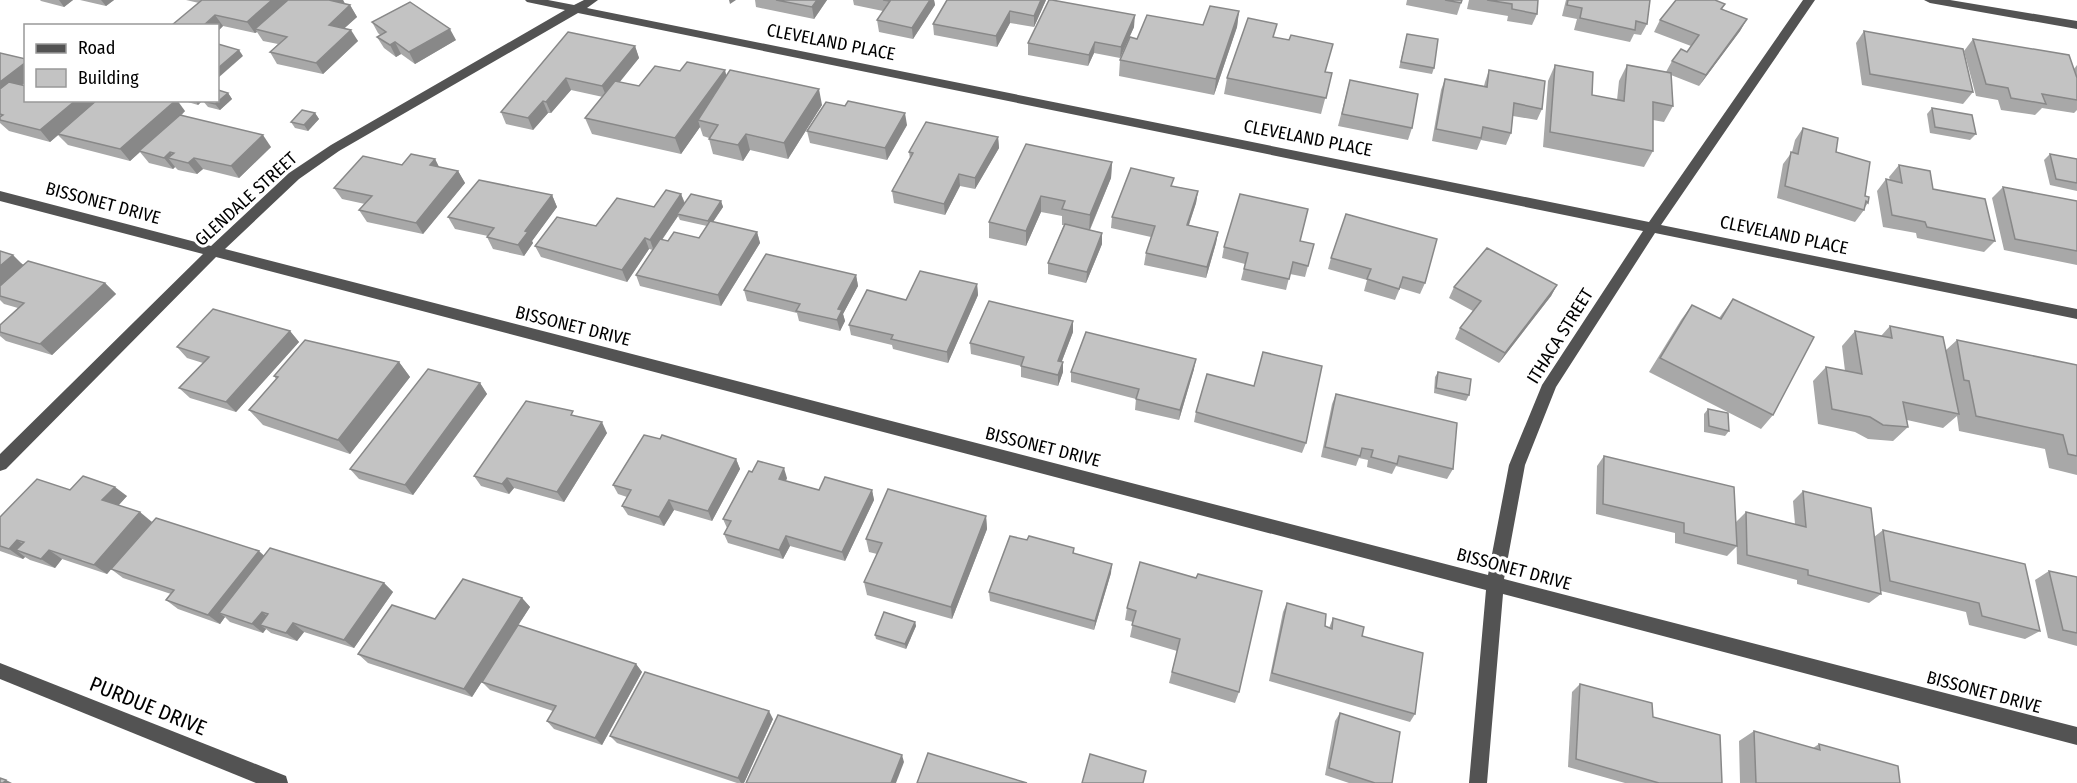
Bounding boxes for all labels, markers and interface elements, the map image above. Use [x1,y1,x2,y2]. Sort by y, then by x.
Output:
street label: CLEVELAND PLACE [765,19,897,65]
legend [24,24,219,102]
text: Road [78,37,115,59]
text: Building [78,67,139,89]
street label: CLEVELAND PLACE [1242,115,1374,161]
street label: GLENDALE STREET [190,147,302,251]
street label: BISSONET DRIVE [43,177,163,229]
street label: CLEVELAND PLACE [1718,211,1850,259]
street label: ITHACA STREET [1522,284,1598,388]
street label: BISSONET DRIVE [513,301,633,351]
street label: BISSONET DRIVE [983,422,1103,472]
street label: BISSONET DRIVE [1454,543,1574,595]
street label: BISSONET DRIVE [1924,666,2044,718]
street label: PURDUE DRIVE [86,671,210,741]

